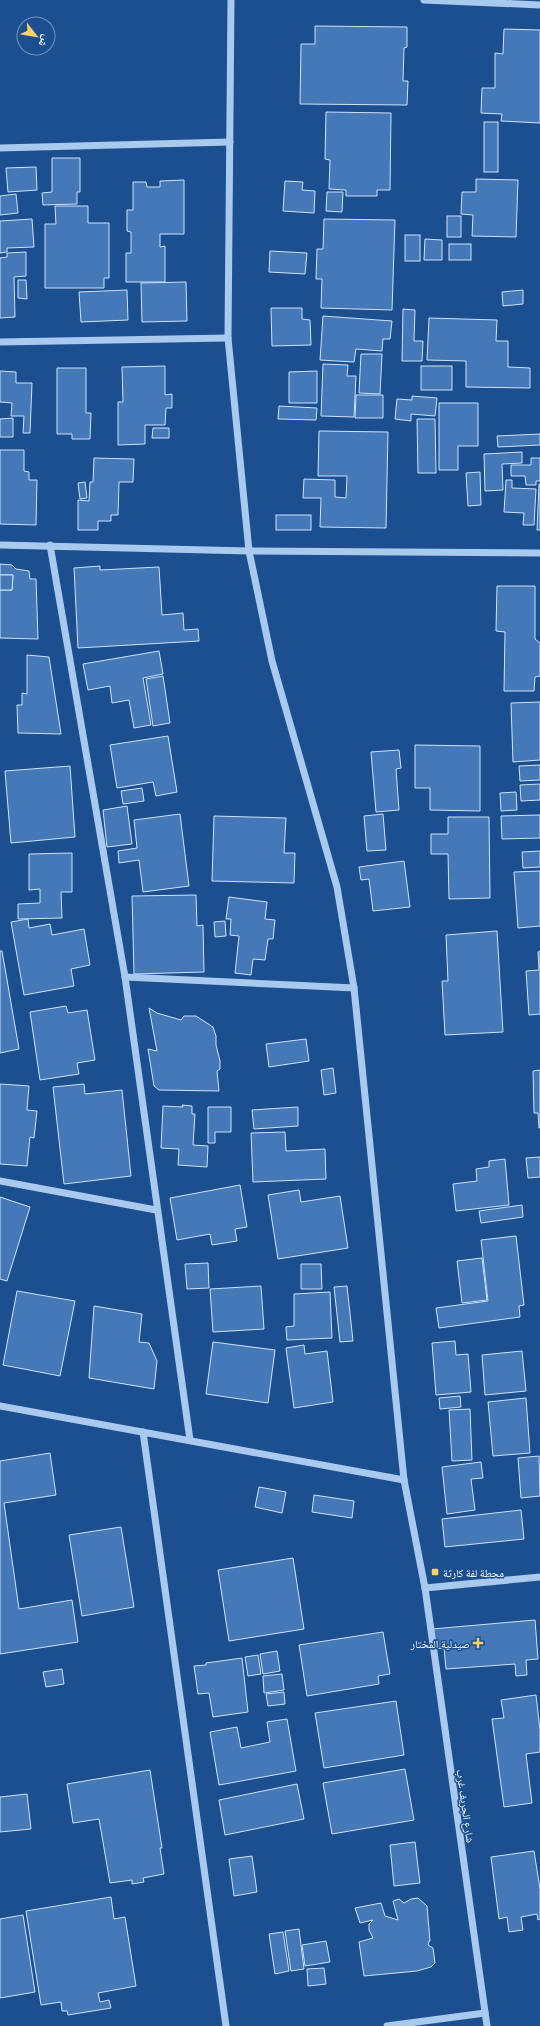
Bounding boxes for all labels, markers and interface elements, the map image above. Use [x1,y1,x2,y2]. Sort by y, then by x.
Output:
north arrow [16,16,56,56]
text: ش [35,32,54,50]
place label: محطة لفة كارثة [443,1566,504,1579]
marker: محطة لفة كارثة [430,1567,440,1577]
place label: صيدلية المختار [410,1637,470,1650]
marker: صيدلية المختار [473,1638,483,1648]
street label: شارع الجريف غرب [453,1769,478,1844]

